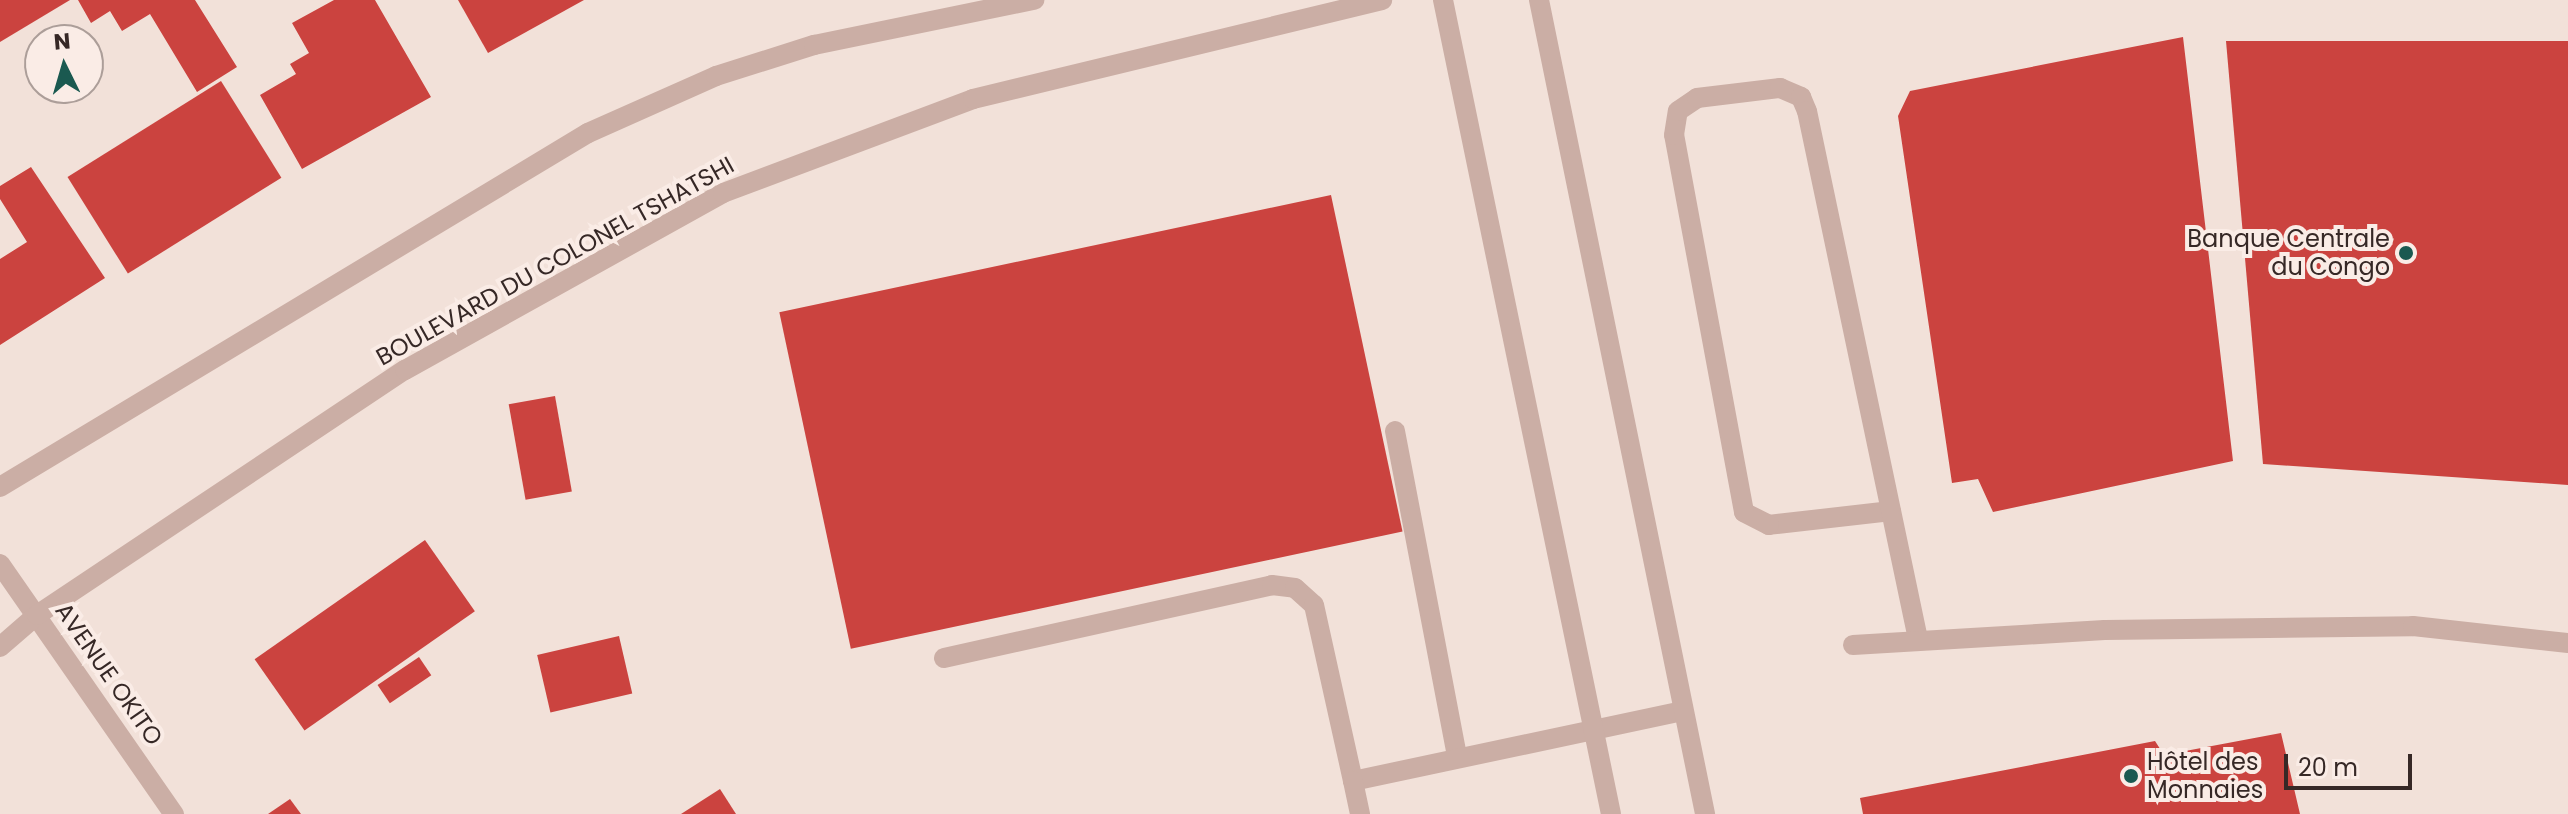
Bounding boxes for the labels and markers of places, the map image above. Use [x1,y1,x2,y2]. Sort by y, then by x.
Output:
place label: Banque Centrale du Congo [2187,225,2390,281]
marker: Banque Centrale du Congo [2397,244,2415,262]
place label: Hôtel des Monnaies [2147,748,2263,804]
marker: Hôtel des Monnaies [2122,767,2140,785]

